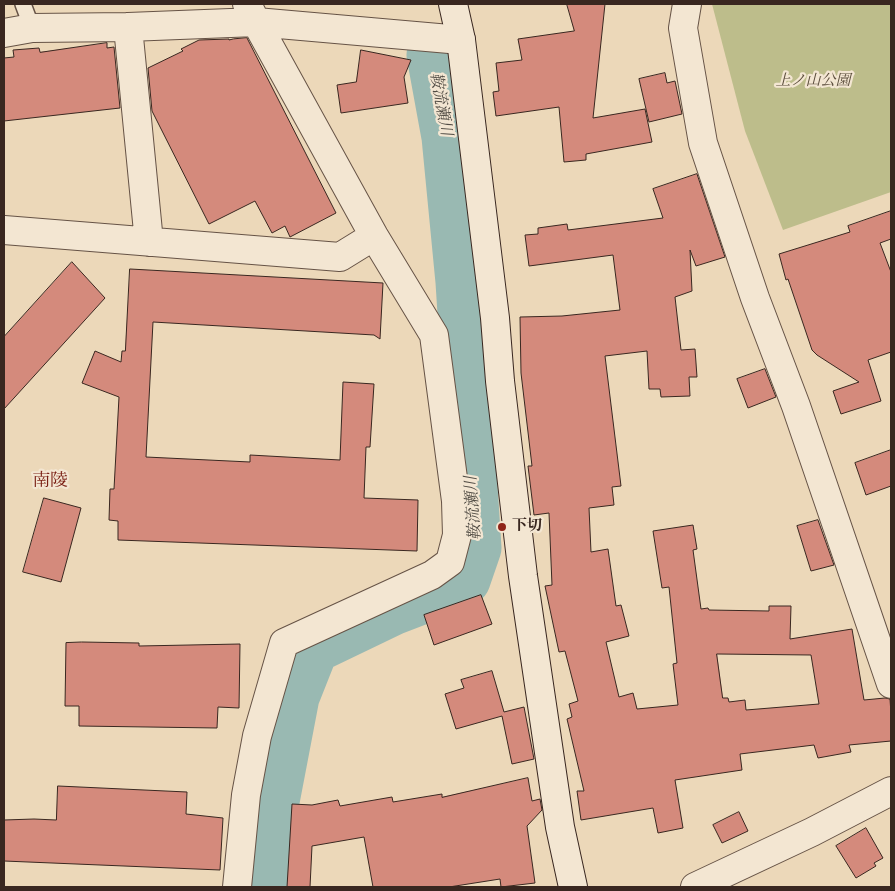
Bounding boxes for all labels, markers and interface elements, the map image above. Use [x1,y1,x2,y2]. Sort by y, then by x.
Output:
water label: 鞍流瀬川 [425,71,455,137]
park label: 上ノ山公園 [776,73,850,91]
district label: 南陵 [32,471,68,493]
water label: 鞍流瀬川 [462,475,486,541]
place label: 下切 [512,518,542,536]
marker: 下切 [496,521,508,533]

